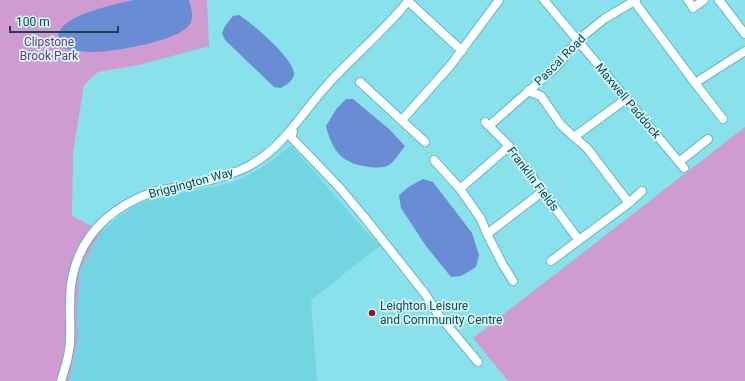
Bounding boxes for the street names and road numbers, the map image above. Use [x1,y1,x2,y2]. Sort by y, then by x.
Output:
street label: Pascal Road [532,32,588,88]
street label: Maxwell Paddock [592,61,664,142]
street label: Franklin Fields [504,144,562,214]
street label: Briggington Way [147,165,235,201]

